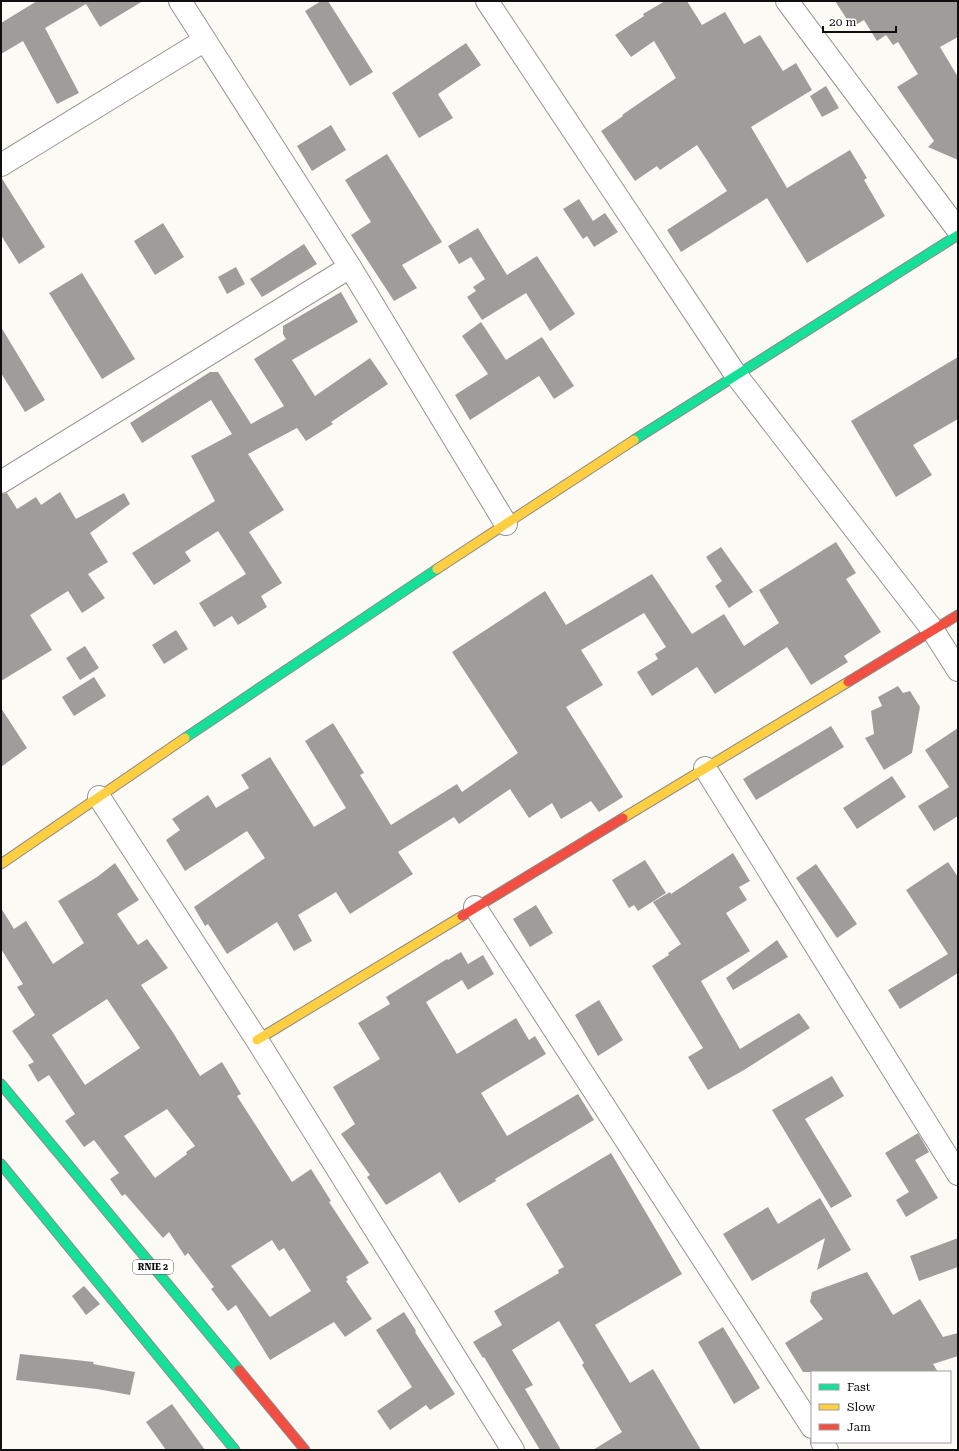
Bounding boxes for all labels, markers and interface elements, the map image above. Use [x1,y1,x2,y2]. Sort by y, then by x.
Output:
scale bar [823,8,896,34]
text: 20 m [829,15,856,29]
road number: RNIE 2 [133,1260,173,1274]
legend [811,1371,951,1443]
text: Fast [847,1380,871,1394]
text: Slow [847,1400,875,1414]
text: Jam [847,1420,871,1434]

